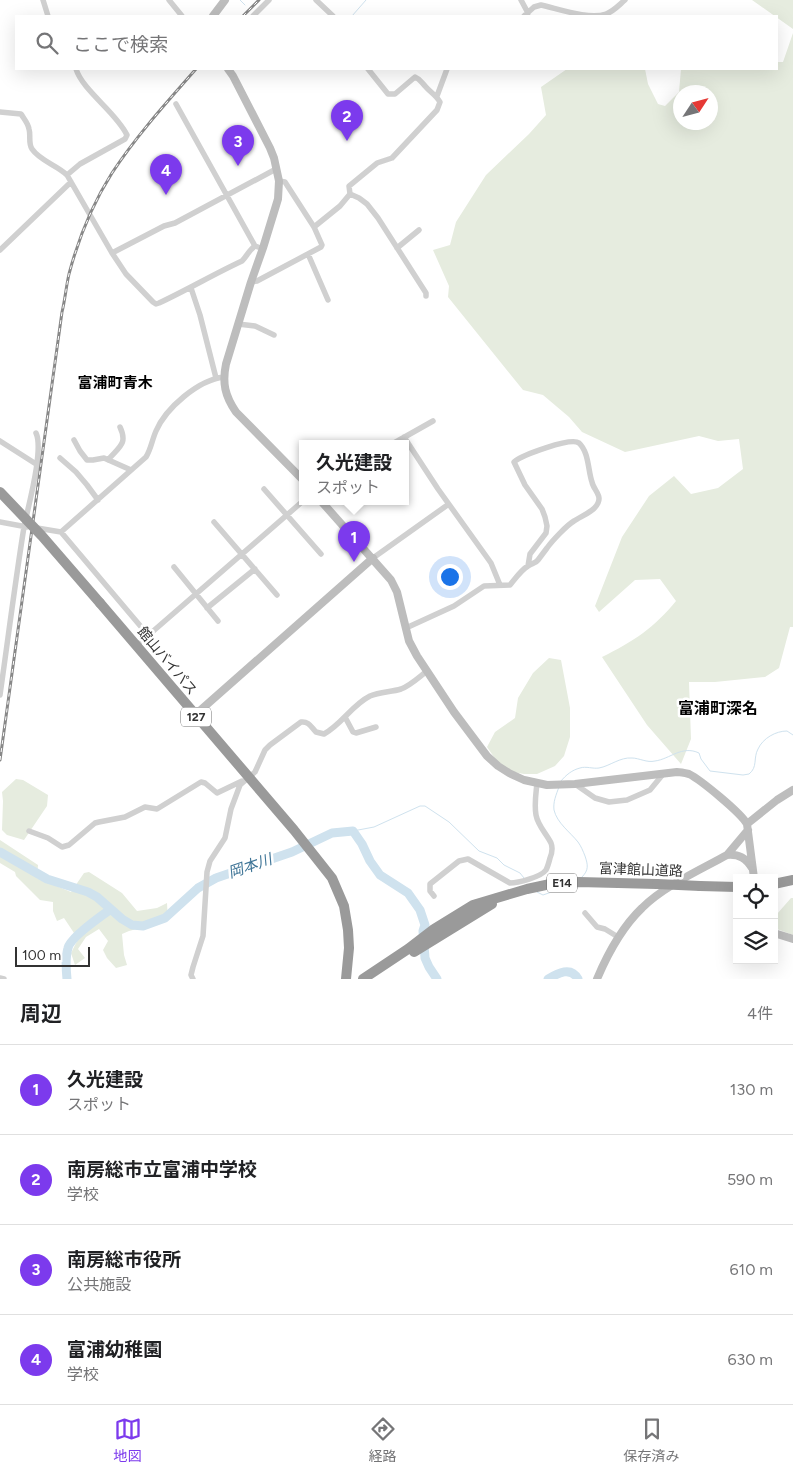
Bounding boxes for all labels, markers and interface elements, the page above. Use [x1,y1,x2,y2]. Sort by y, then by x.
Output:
search box [15,15,778,70]
icon: search [33,29,61,57]
text: ここで検索 [73,33,168,56]
north arrow [673,85,718,130]
pin: 2 [331,100,363,141]
pin: 3 [222,125,254,166]
pin: 4 [150,154,182,195]
district label: 富浦町青木 [77,374,153,392]
popup [299,440,409,505]
text: 久光建設 [316,451,392,474]
text: スポット [316,478,380,497]
pin: 1 [338,521,370,562]
your location [437,564,463,590]
street label: 館山バイパス [134,623,200,699]
district label: 富浦町深名 [678,699,758,718]
road number: 127 [181,708,211,726]
water label: 岡本川 [226,850,276,882]
street label: 富津館山道路 [599,860,683,880]
road number: E14 [547,874,577,892]
map controls [733,874,778,964]
button: locate [733,874,778,919]
button: layers [733,919,778,964]
scale bar [15,944,90,967]
text: 100 m [22,947,61,964]
text: 周辺 [20,1001,62,1026]
text: 4件 [747,1004,773,1023]
text: 久光建設 [67,1068,143,1091]
text: 1 [33,1080,39,1099]
text: 130 m [730,1080,773,1099]
text: スポット [67,1095,131,1114]
text: 南房総市立富浦中学校 [67,1158,257,1181]
text: 2 [31,1170,41,1189]
text: 590 m [727,1170,773,1189]
text: 学校 [67,1185,99,1204]
text: 南房総市役所 [67,1248,181,1271]
text: 3 [32,1260,40,1279]
text: 610 m [730,1260,773,1279]
text: 公共施設 [67,1275,131,1294]
text: 富浦幼稚園 [67,1338,162,1361]
text: 4 [31,1350,41,1369]
text: 630 m [727,1350,773,1369]
text: 学校 [67,1365,99,1384]
tab: 地図 [114,1415,142,1465]
tab: 経路 [369,1415,397,1465]
tab: 保存済み [624,1415,680,1465]

